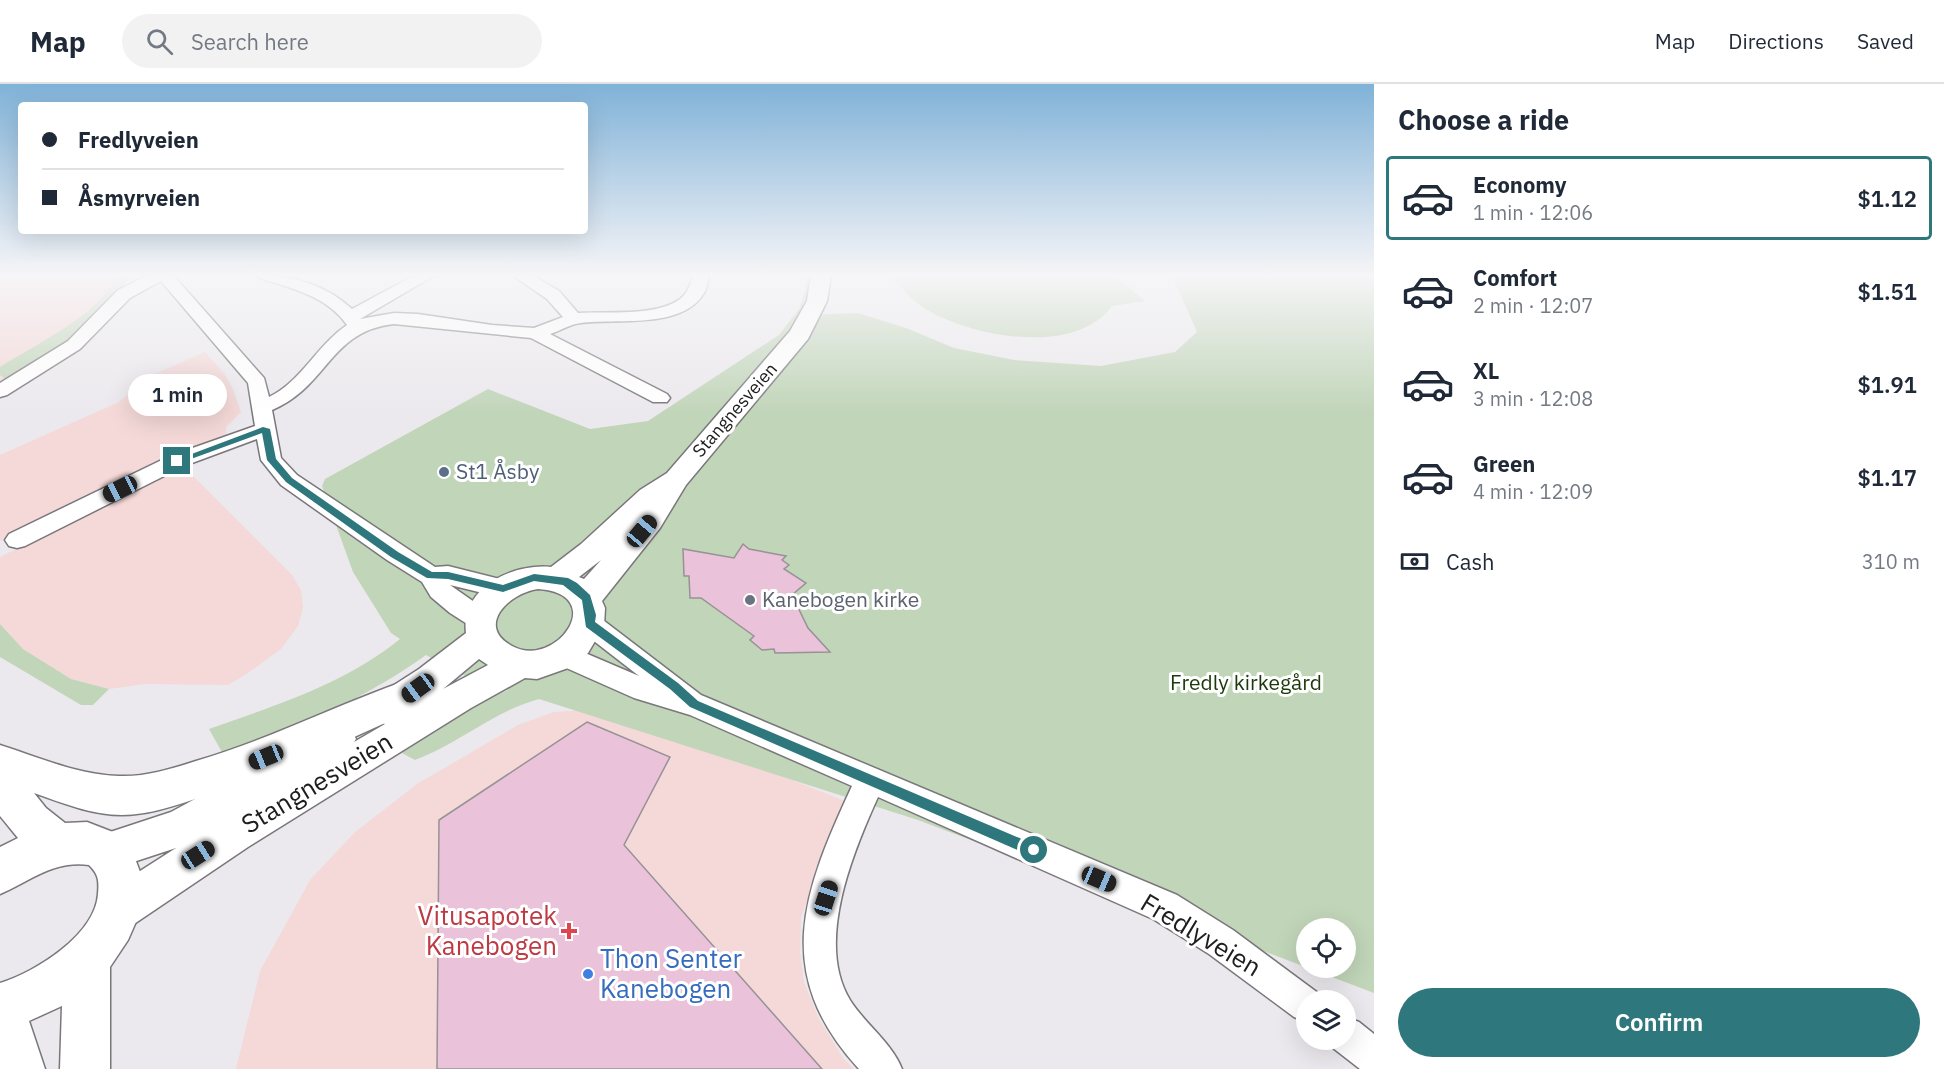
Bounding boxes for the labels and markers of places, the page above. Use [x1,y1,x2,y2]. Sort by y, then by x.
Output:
place label: St1 Åsby [456,457,540,485]
marker: St1 Åsby [437,465,451,479]
place label: Kanebogen kirke [762,585,919,613]
marker: Kanebogen kirke [743,593,757,607]
place label: Vitusapotek Kanebogen [418,898,557,962]
marker: Vitusapotek Kanebogen [562,924,576,938]
place label: Thon Senter Kanebogen [600,941,743,1005]
marker: Thon Senter Kanebogen [581,967,595,981]

